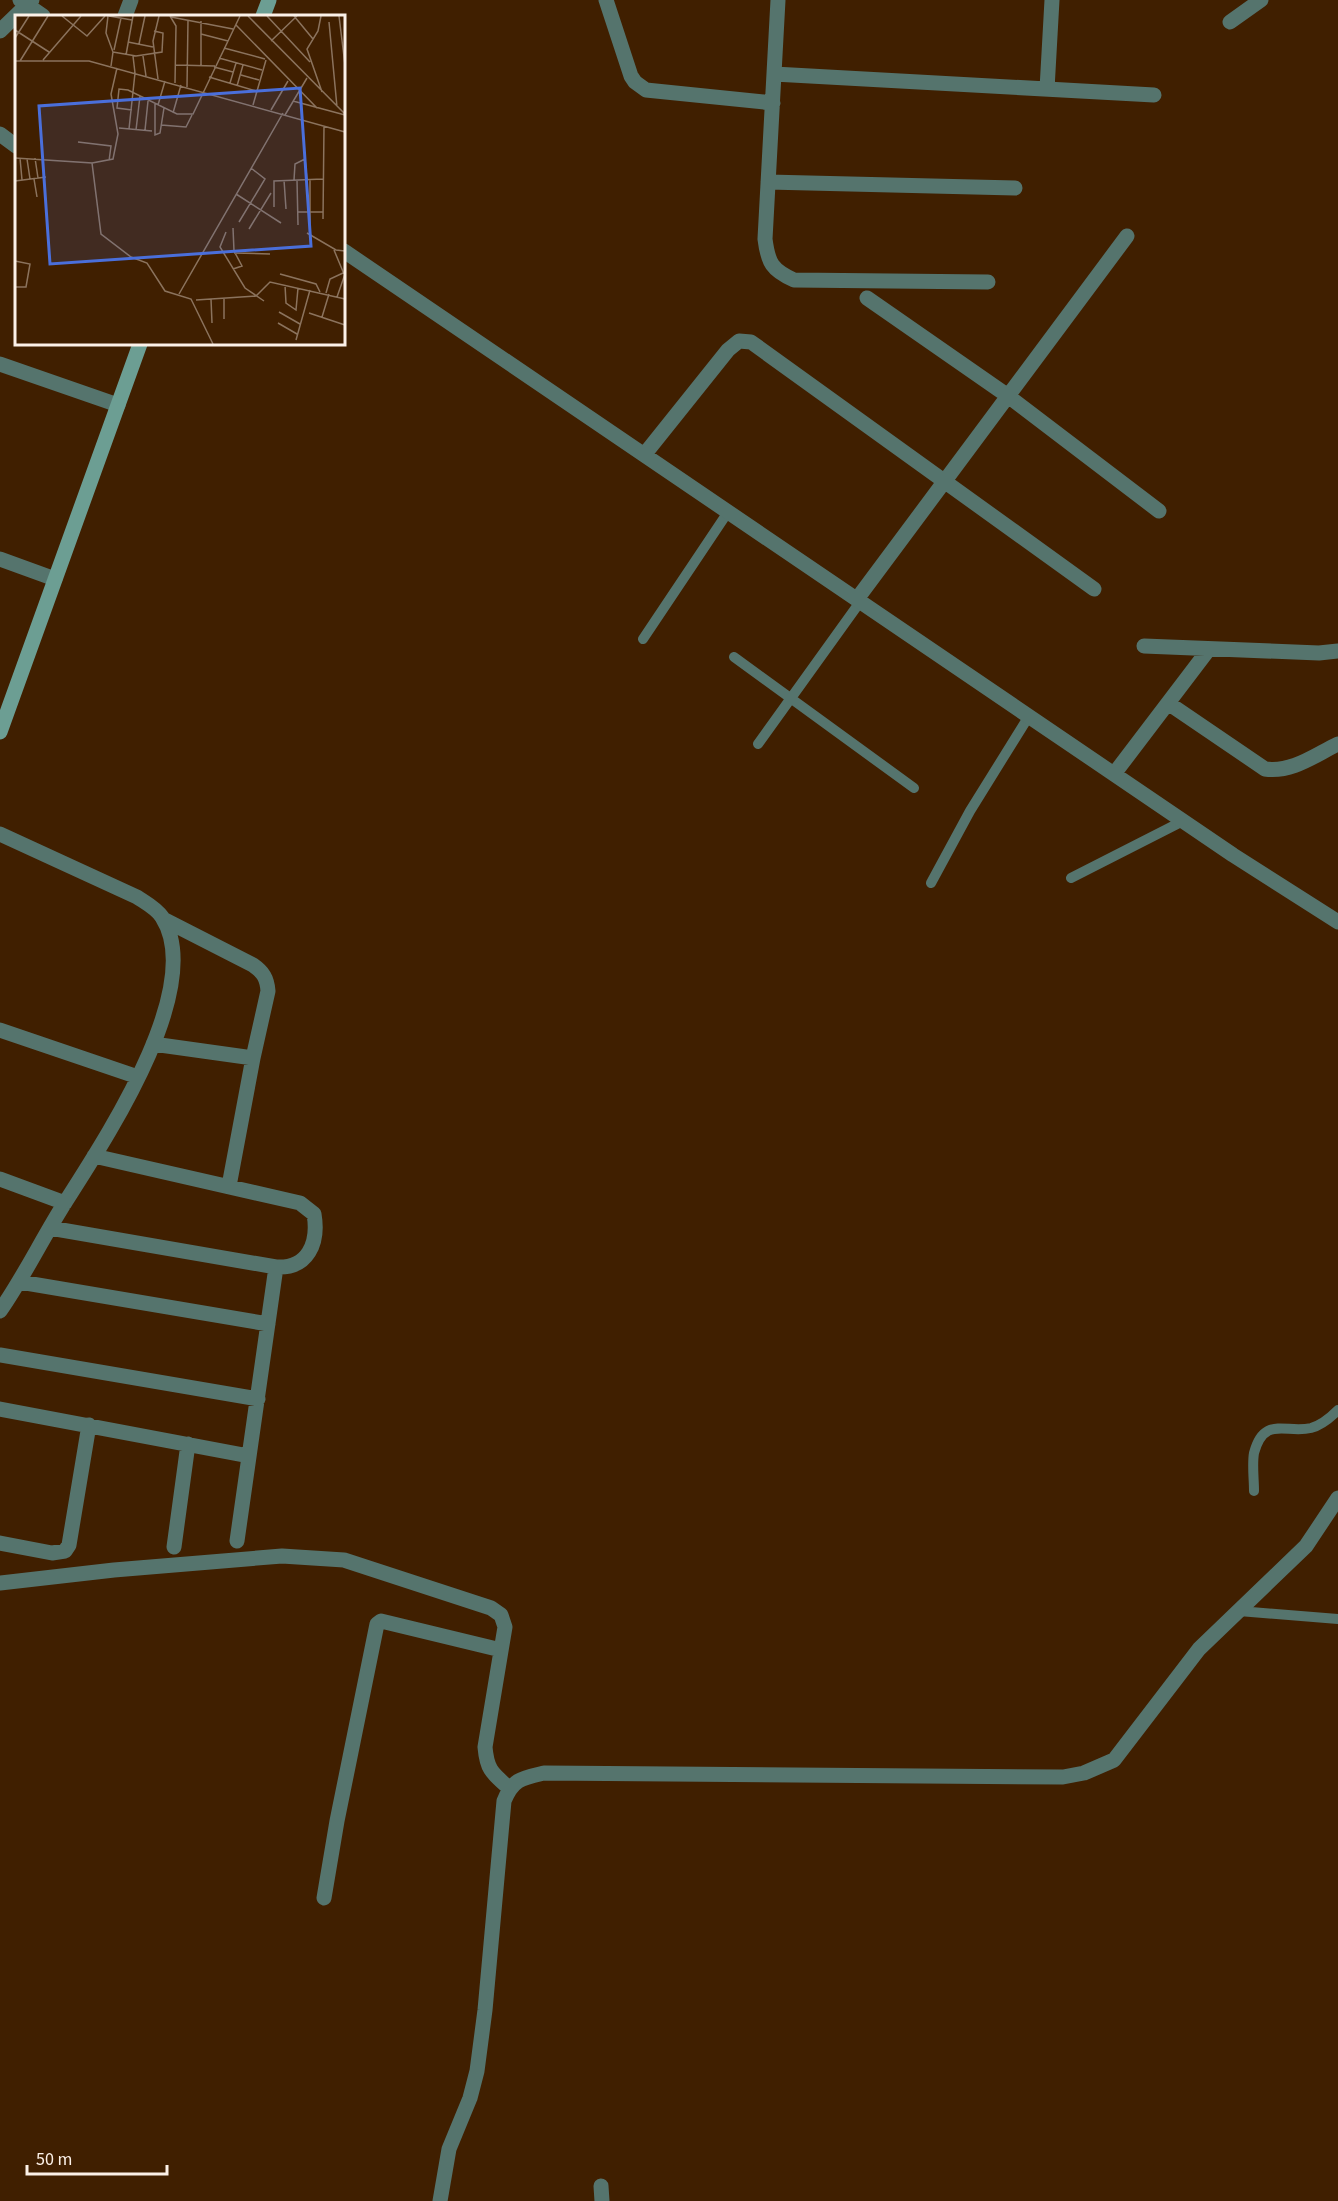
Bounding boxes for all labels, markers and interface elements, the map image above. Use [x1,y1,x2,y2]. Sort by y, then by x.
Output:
inset map [15,15,345,345]
scale bar [27,2138,166,2176]
text: 50 m [36,2147,72,2172]

